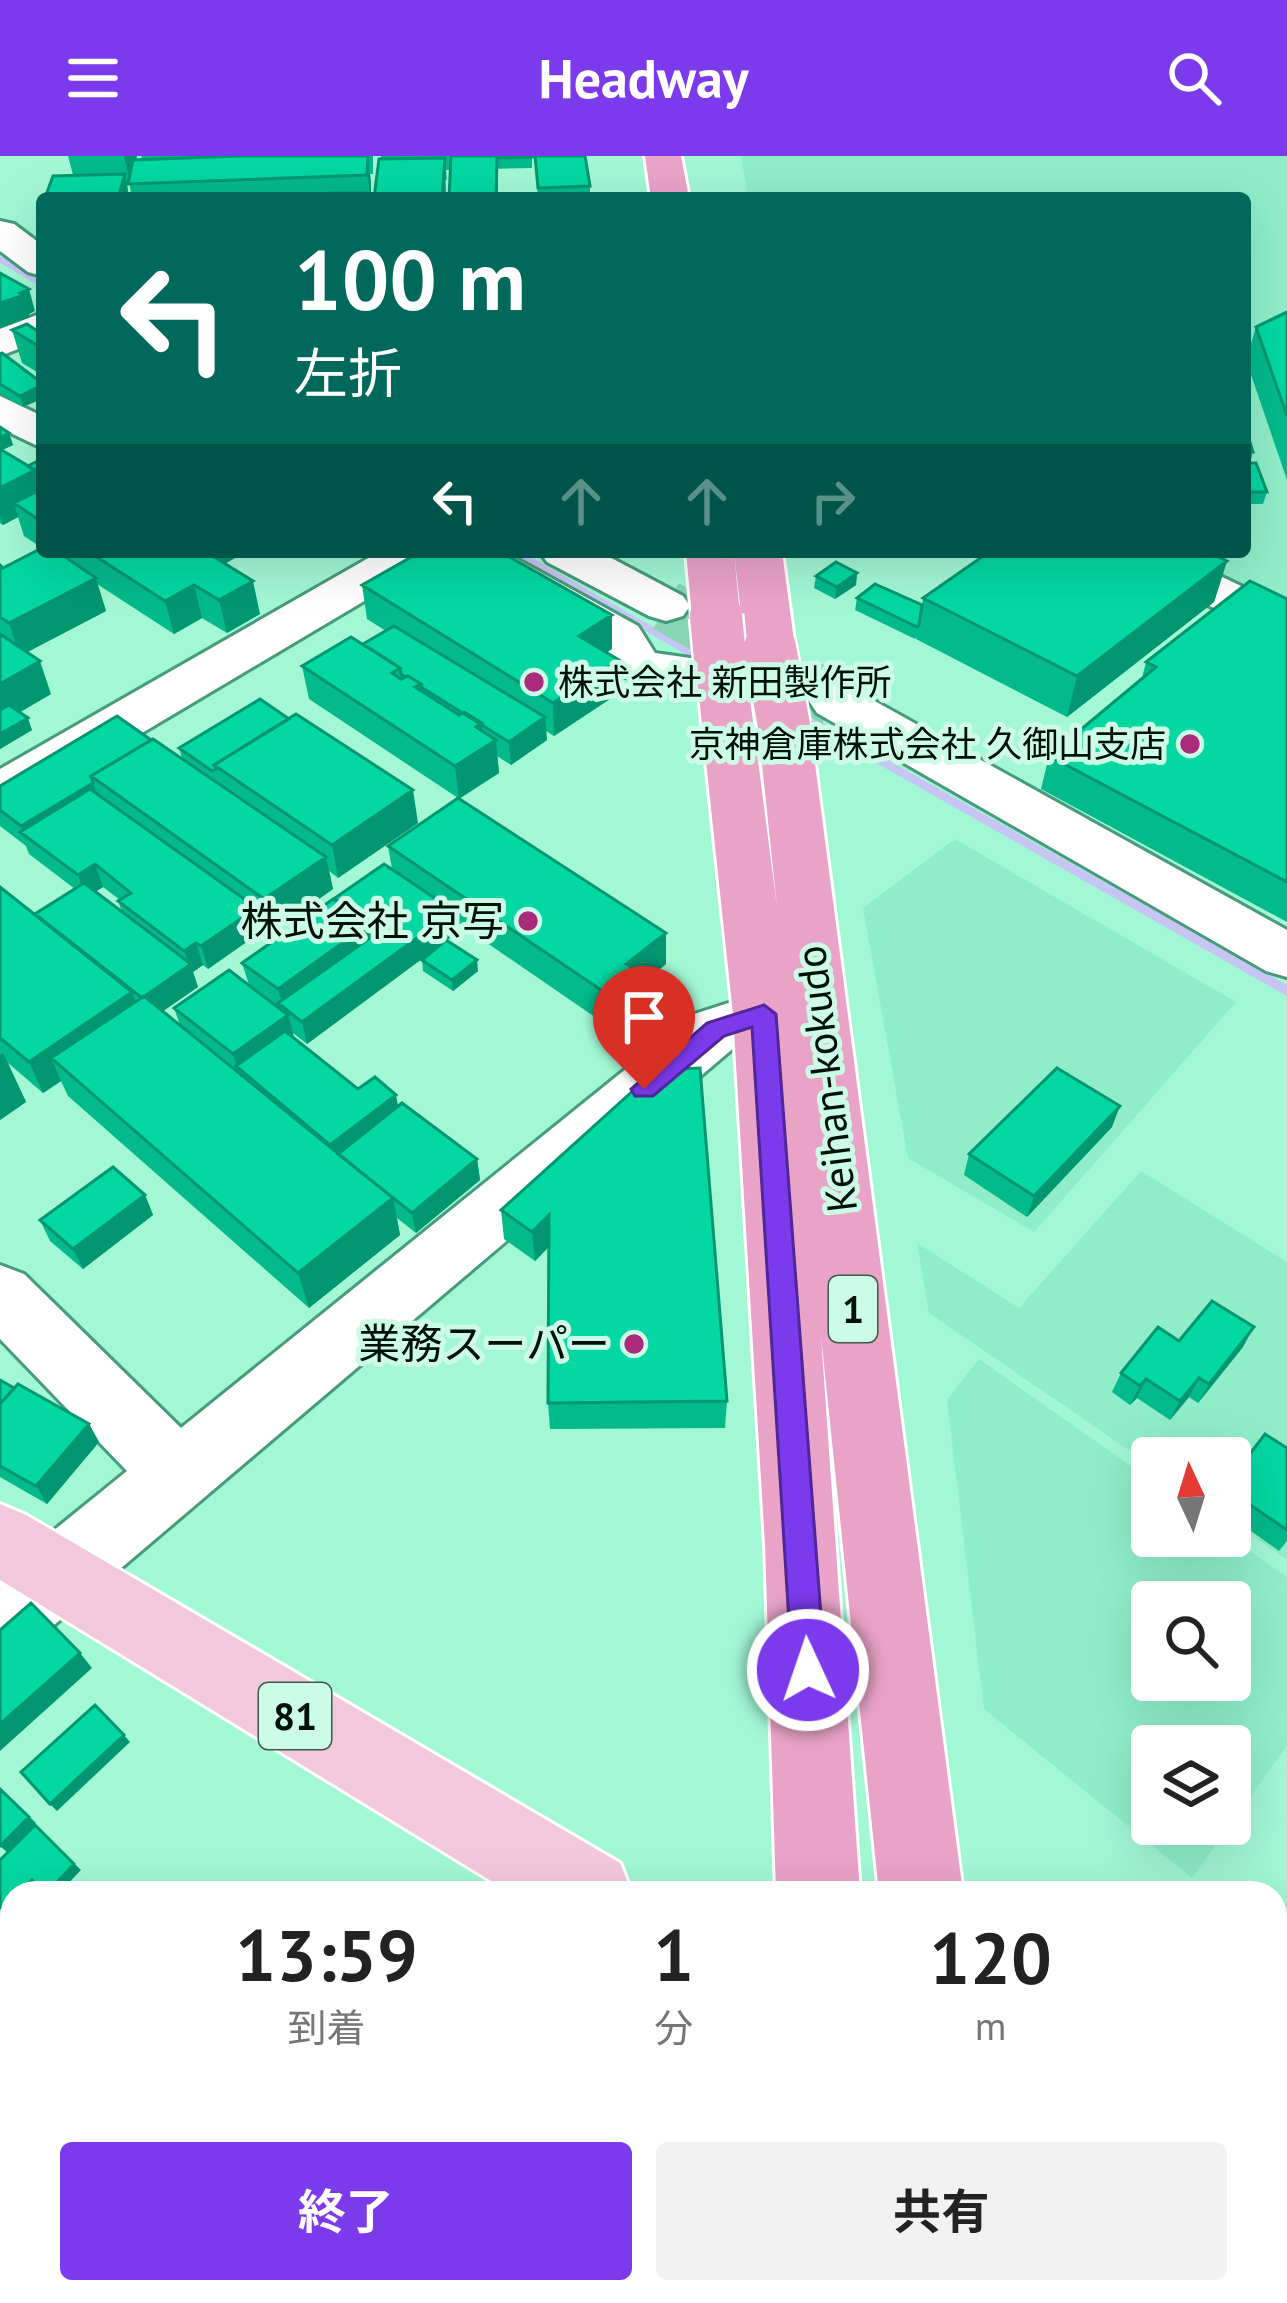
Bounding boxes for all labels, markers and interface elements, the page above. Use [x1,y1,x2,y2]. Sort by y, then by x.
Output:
text: Headway [538,43,749,113]
icon: menu [60,45,126,111]
icon: search [1161,45,1227,111]
text: 100 m [294,224,526,333]
icon: left [96,240,252,396]
text: 左折 [294,338,402,408]
icon: left [422,468,488,534]
icon: ahead [548,468,614,534]
icon: ahead [674,468,740,534]
icon: right [800,468,866,534]
place label: 株式会社 新田製作所 [558,658,892,705]
marker: 株式会社 新田製作所 [521,669,547,695]
place label: 京神倉庫株式会社 久御山支店 [688,720,1166,767]
marker: 京神倉庫株式会社 久御山支店 [1177,731,1203,757]
place label: 株式会社 京写 [241,893,504,948]
marker: 株式会社 京写 [515,908,541,934]
street label: Keihan-kokudo [782,943,869,1215]
pin [593,966,695,1089]
icon: arrive [611,984,677,1050]
road number: 1 [829,1276,877,1342]
place label: 業務スーパー [358,1316,610,1371]
marker: 業務スーパー [621,1331,647,1357]
north arrow [1131,1437,1251,1557]
map controls [1131,1437,1251,1845]
button: search [1131,1581,1251,1701]
position arrow [745,1607,871,1733]
road number: 81 [259,1683,331,1749]
button: layers [1131,1725,1251,1845]
text: 13:59 [235,1908,418,2001]
text: 1 [653,1908,694,2001]
text: 120 [929,1911,1052,2004]
text: m [975,2000,1006,2051]
text: 到着 [288,2002,366,2053]
text: 分 [654,2002,693,2053]
button: 終了 [60,2142,632,2280]
button: 共有 [656,2142,1227,2280]

